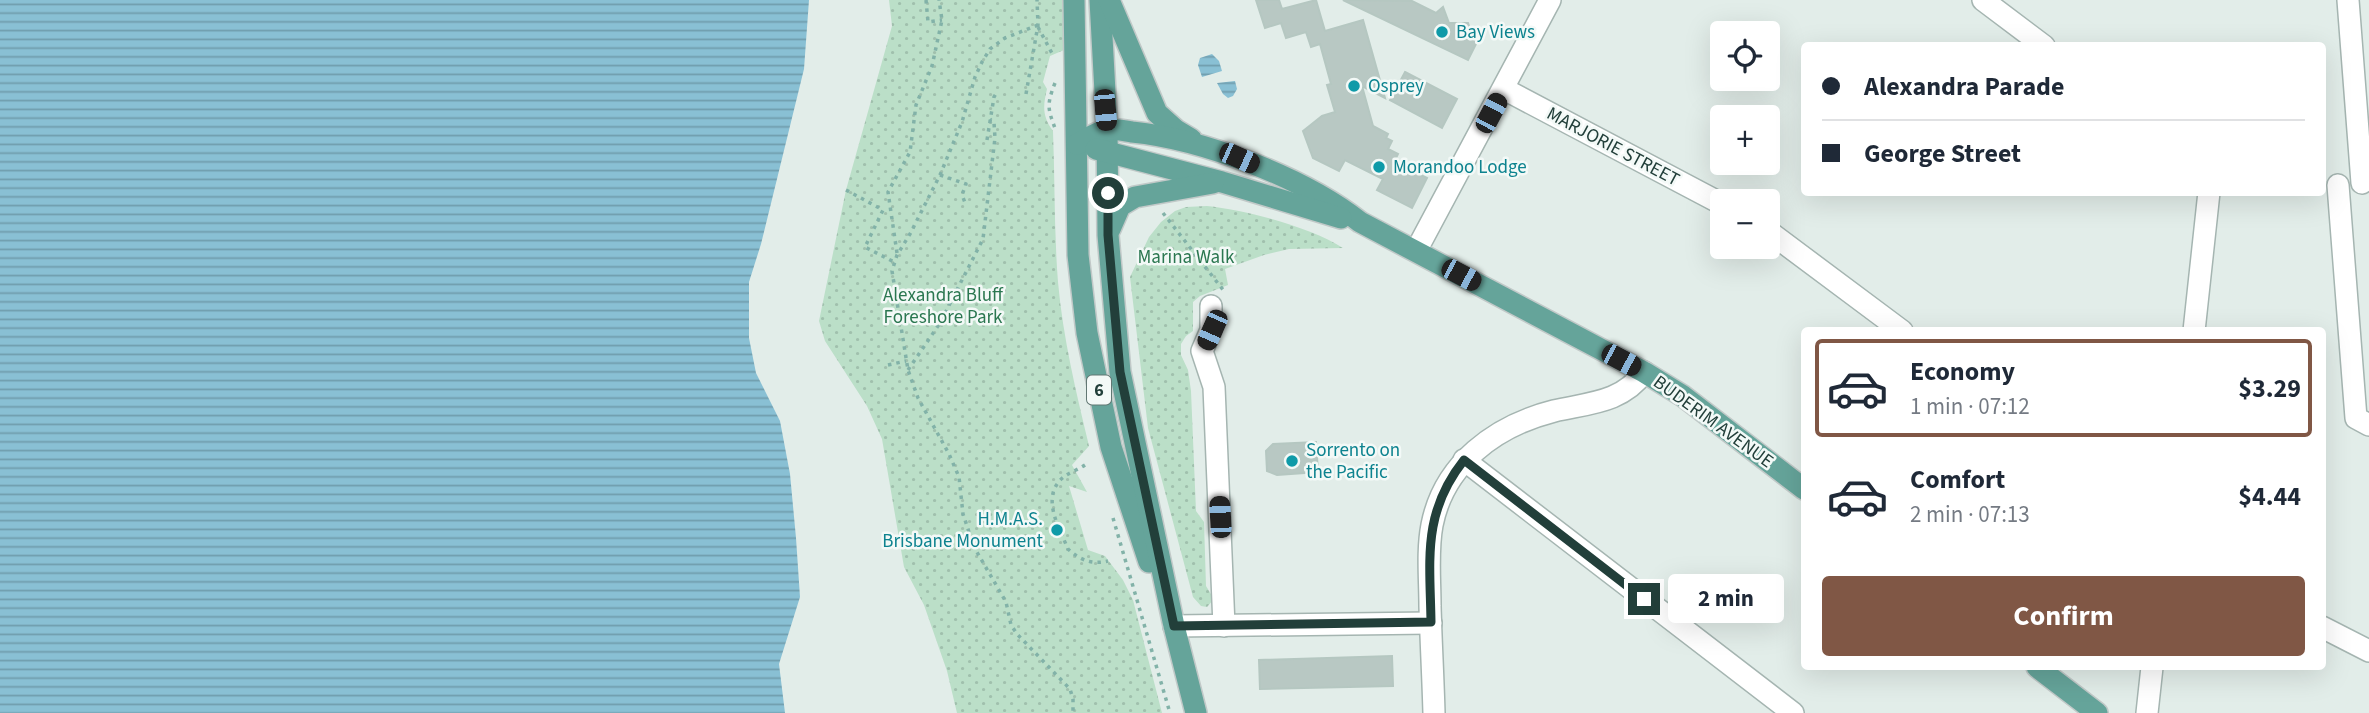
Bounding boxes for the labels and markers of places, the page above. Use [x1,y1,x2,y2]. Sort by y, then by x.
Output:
place label: Bay Views [1456,19,1535,46]
marker: Bay Views [1434,24,1450,40]
place label: Osprey [1368,73,1424,100]
marker: Osprey [1346,78,1362,94]
place label: Morandoo Lodge [1393,154,1527,181]
marker: Morandoo Lodge [1371,159,1387,175]
place label: Sorrento on the Pacific [1306,437,1400,486]
marker: Sorrento on the Pacific [1284,453,1300,469]
place label: H.M.A.S. Brisbane Monument [882,506,1044,555]
marker: H.M.A.S. Brisbane Monument [1049,522,1065,538]

